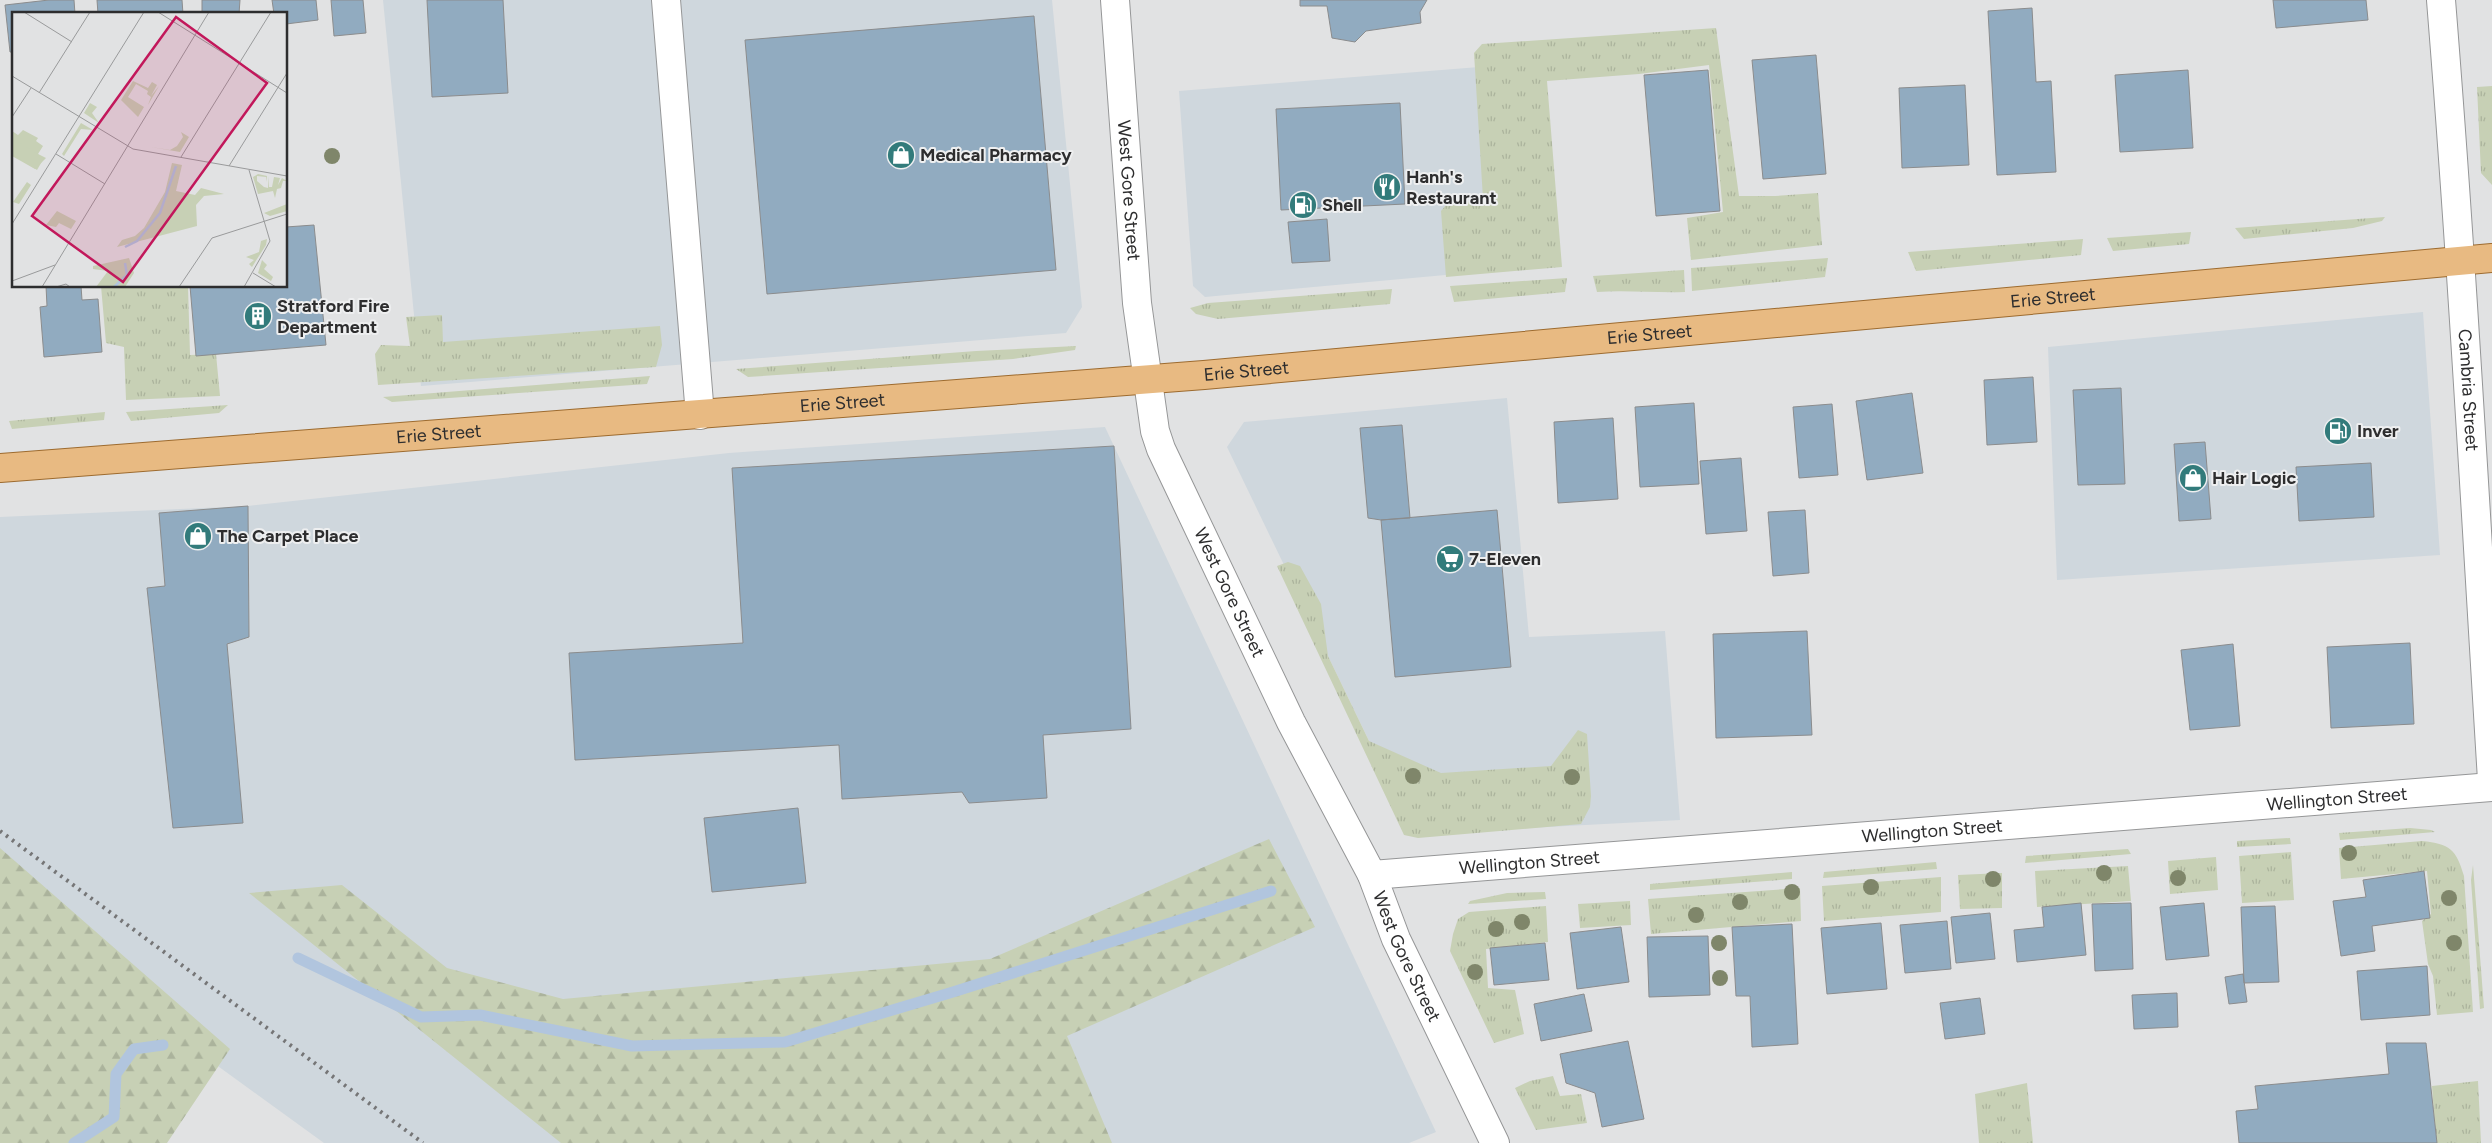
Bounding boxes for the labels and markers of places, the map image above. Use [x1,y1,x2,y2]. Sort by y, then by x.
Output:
shop icon: Medical Pharmacy [886,140,916,170]
place label: Medical Pharmacy [920,144,1072,166]
place label: Hanh's Restaurant [1406,166,1497,209]
restaurant icon: Hanh's Restaurant [1372,172,1402,202]
fuel station icon: Shell [1288,190,1318,220]
place label: Shell [1322,194,1362,216]
place label: Stratford Fire Department [277,295,389,338]
building icon: Stratford Fire Department [243,301,273,331]
fuel station icon: Inver [2323,416,2353,446]
place label: Inver [2357,420,2399,442]
shop icon: Hair Logic [2178,463,2208,493]
place label: Hair Logic [2212,467,2297,489]
shop icon: The Carpet Place [183,521,213,551]
place label: The Carpet Place [217,525,359,547]
supermarket icon: 7-Eleven [1435,544,1465,574]
place label: 7-Eleven [1469,548,1541,570]

